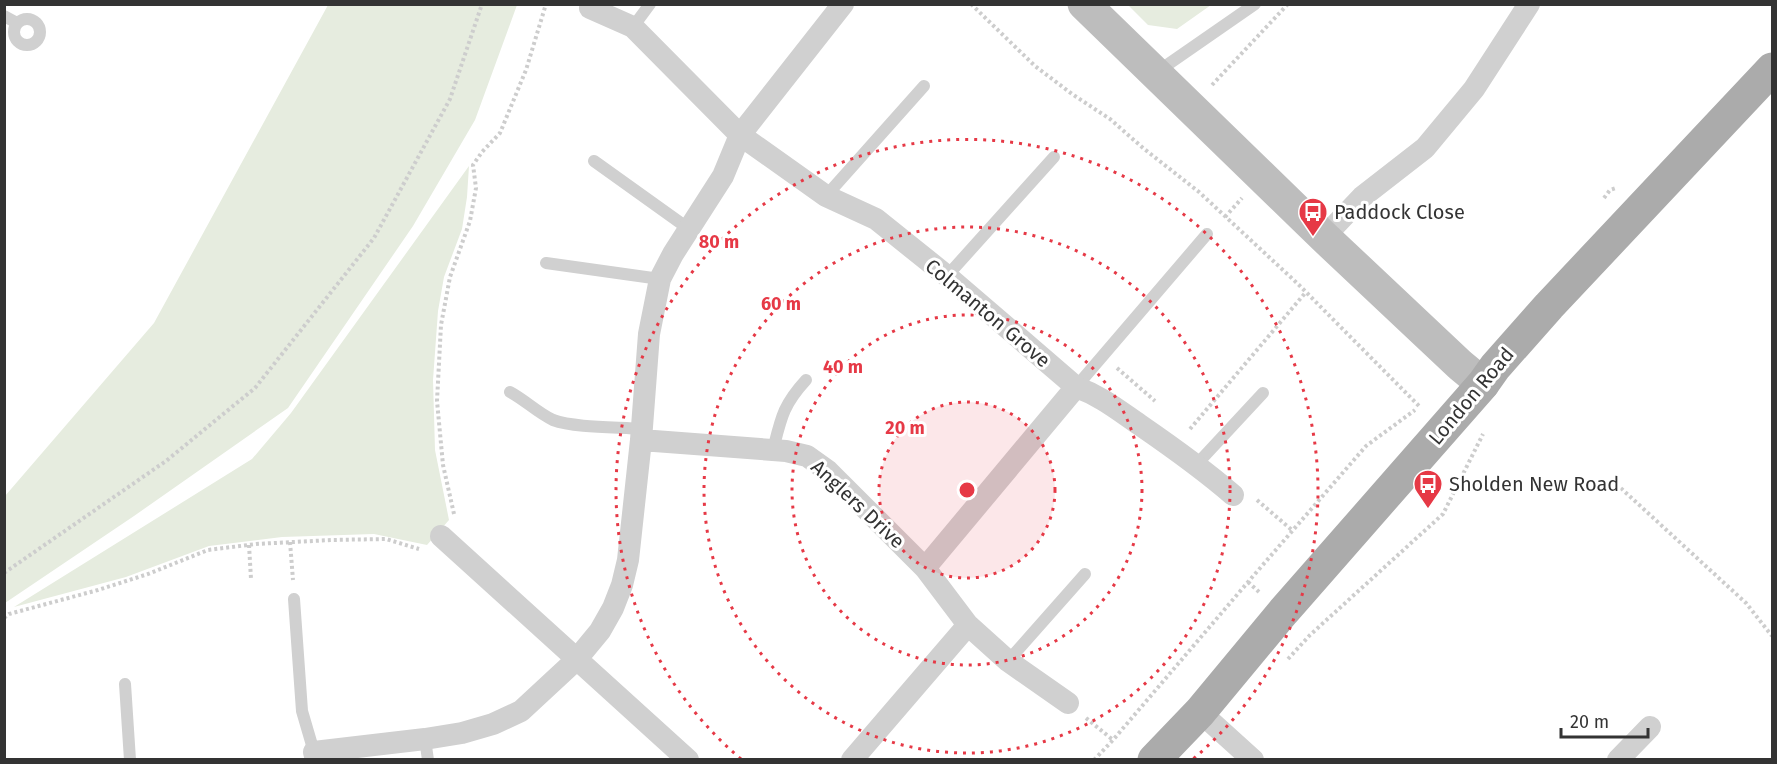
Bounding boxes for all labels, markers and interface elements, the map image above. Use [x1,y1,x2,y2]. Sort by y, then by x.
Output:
bus stop icon: Paddock Close [1297,196,1329,238]
place label: Paddock Close [1334,200,1465,224]
text: 80 m [699,231,739,253]
street label: Colmanton Grove [921,254,1055,372]
text: 60 m [761,293,801,315]
street label: London Road [1423,342,1519,450]
text: 40 m [823,356,863,378]
text: 20 m [885,417,925,439]
street label: Anglers Drive [806,455,910,553]
bus stop icon: Sholden New Road [1412,468,1444,510]
place label: Sholden New Road [1449,472,1619,496]
centre of rings [957,480,977,500]
scale bar [1561,701,1648,739]
text: 20 m [1570,711,1609,733]

